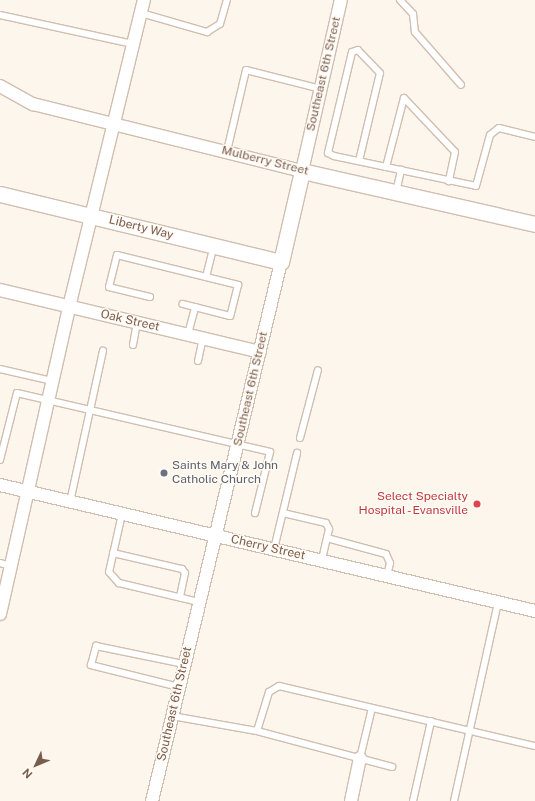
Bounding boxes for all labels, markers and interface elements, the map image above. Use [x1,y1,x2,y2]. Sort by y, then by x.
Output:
street label: Southeast 6th Street [304,15,344,133]
street label: Mulberry Street [220,143,310,179]
street label: Liberty Way [107,213,175,243]
street label: Oak Street [99,307,161,335]
street label: Southeast 6th Street [231,330,271,448]
place label: Saints Mary & John Catholic Church [172,459,278,487]
marker: Saints Mary & John Catholic Church [159,468,169,478]
place label: Select Specialty Hospital - Evansville [355,490,468,518]
marker: Select Specialty Hospital - Evansville [471,498,483,510]
street label: Cherry Street [229,532,307,564]
street label: Southeast 6th Street [155,645,195,763]
north arrow [16,745,56,785]
text: N [20,766,35,781]

